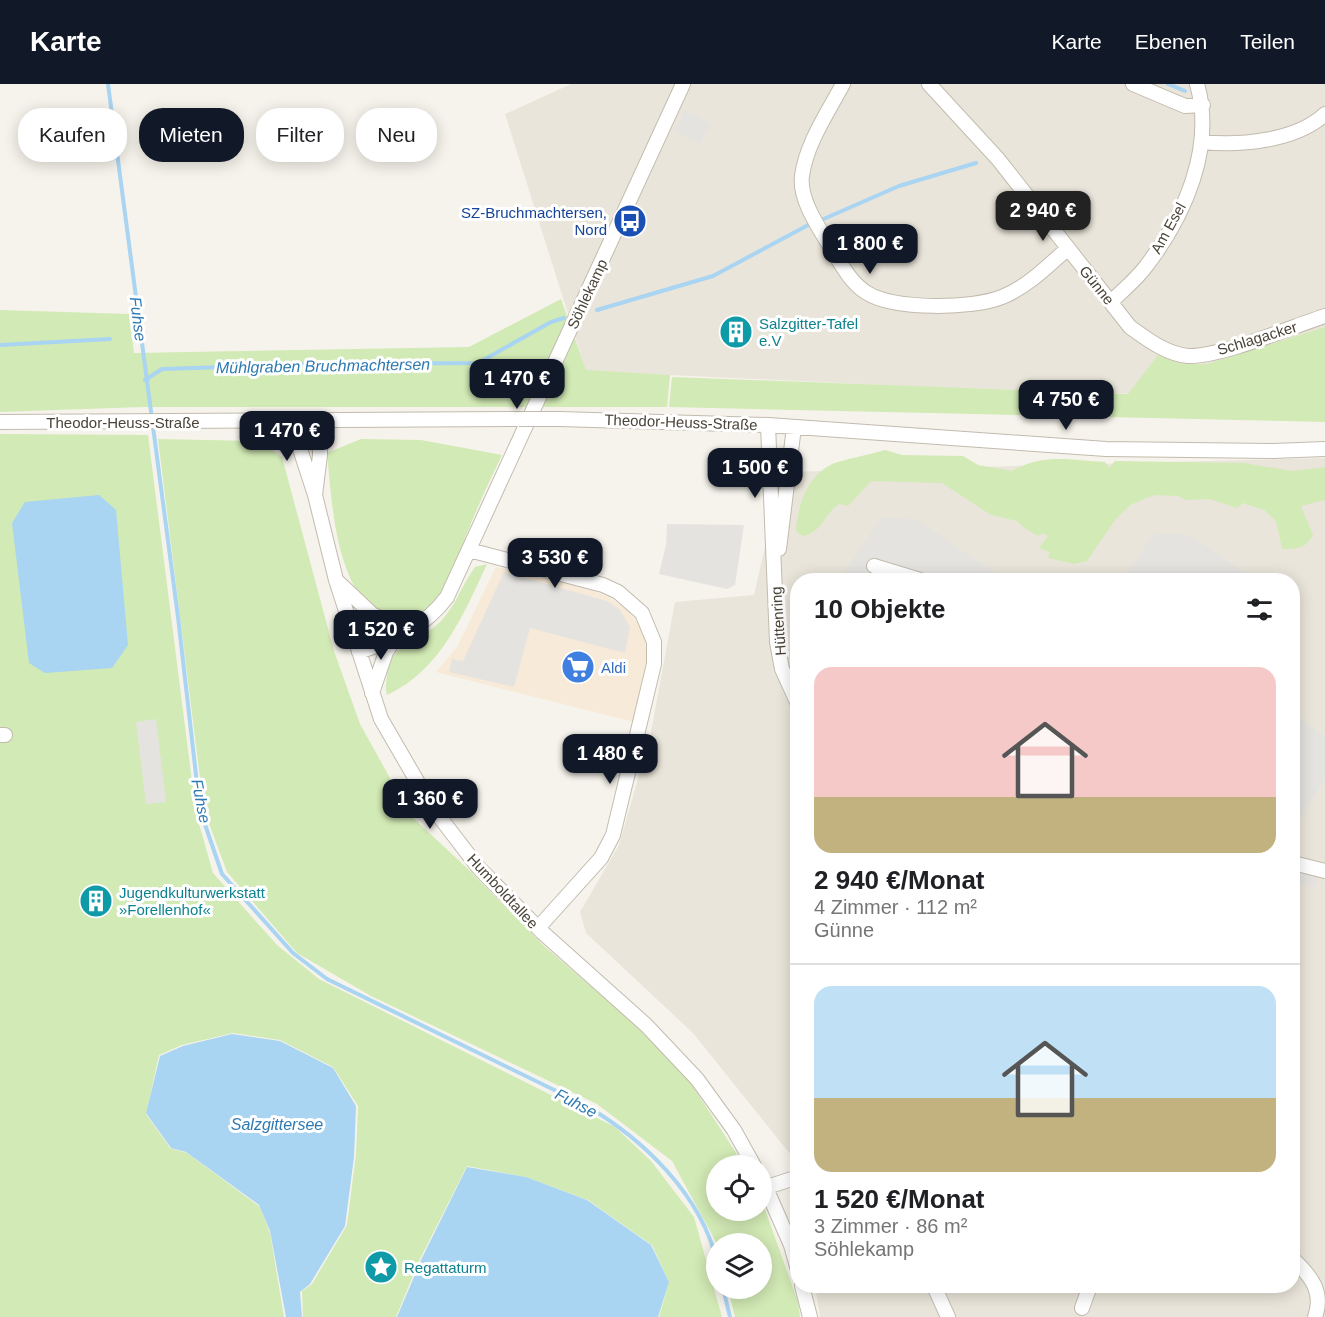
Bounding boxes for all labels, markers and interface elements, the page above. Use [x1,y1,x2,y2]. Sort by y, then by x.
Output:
text: Karte [30,26,102,57]
text: Karte [1052,30,1102,53]
text: Ebenen [1135,30,1207,53]
text: Teilen [1240,30,1295,53]
chip: Kaufen [18,108,127,162]
chip: Mieten [139,108,244,162]
chip: Filter [256,108,344,162]
chip: Neu [356,108,437,162]
pin: 2 940 € [988,191,1098,242]
text: 2 940 € [1010,199,1076,221]
street label: Am Esel [1147,199,1189,257]
bus stop icon: SZ-Bruchmachtersen, Nord [612,203,648,239]
place label: SZ-Bruchmachtersen, Nord [461,204,607,238]
pin: 1 800 € [815,224,925,275]
text: 1 800 € [837,232,903,254]
street label: Söhlekamp [563,256,611,332]
street label: Günne [1076,262,1118,308]
water label: Fuhse [127,296,149,342]
building icon: Salzgitter-Tafel e.V [718,314,754,350]
place label: Salzgitter-Tafel e.V [759,315,858,349]
street label: Schlagacker [1215,318,1299,358]
water label: Mühlgraben Bruchmachtersen [216,356,430,376]
pin: 1 470 € [462,359,572,410]
text: 1 470 € [484,367,550,389]
pin: 4 750 € [1011,380,1121,431]
text: 4 750 € [1033,388,1099,410]
pin: 1 470 € [232,411,342,462]
street label: Theodor-Heuss-Straße [604,411,758,433]
street label: Theodor-Heuss-Straße [46,414,200,431]
text: 1 470 € [254,419,320,441]
pin: 1 500 € [700,448,810,499]
text: 1 500 € [722,456,788,478]
pin: 3 530 € [500,538,610,589]
text: 3 530 € [522,546,588,568]
street label: Hüttenring [767,586,789,656]
icon: filters [1243,593,1276,626]
text: 10 Objekte [814,594,946,624]
pin: 1 520 € [326,610,436,661]
text: 1 520 € [348,618,414,640]
supermarket icon: Aldi [560,649,596,685]
place label: Aldi [601,659,626,676]
icon: home [991,706,1099,814]
pin: 1 480 € [555,734,665,785]
text: 1 480 € [577,742,643,764]
water label: Fuhse [188,778,214,825]
pin: 1 360 € [375,779,485,830]
text: 1 360 € [397,787,463,809]
street label: Humboldtallee [464,850,542,932]
text: 2 940 €/Monat [814,865,985,895]
building icon: Jugendkulturwerkstatt »Forellenhof« [78,883,114,919]
place label: Jugendkulturwerkstatt »Forellenhof« [119,884,266,918]
text: 4 Zimmer · 112 m² [814,896,977,918]
text: Günne [814,919,874,941]
icon: home [991,1025,1099,1133]
water label: Fuhse [552,1085,600,1121]
water label: Salzgittersee [231,1116,323,1133]
map controls [706,1155,772,1299]
button: locate [706,1155,772,1221]
text: 1 520 €/Monat [814,1184,985,1214]
text: 3 Zimmer · 86 m² [814,1215,967,1237]
button: layers [706,1233,772,1299]
text: Söhlekamp [814,1238,914,1260]
place icon: Regattaturm [363,1249,399,1285]
place label: Regattaturm [404,1259,487,1276]

